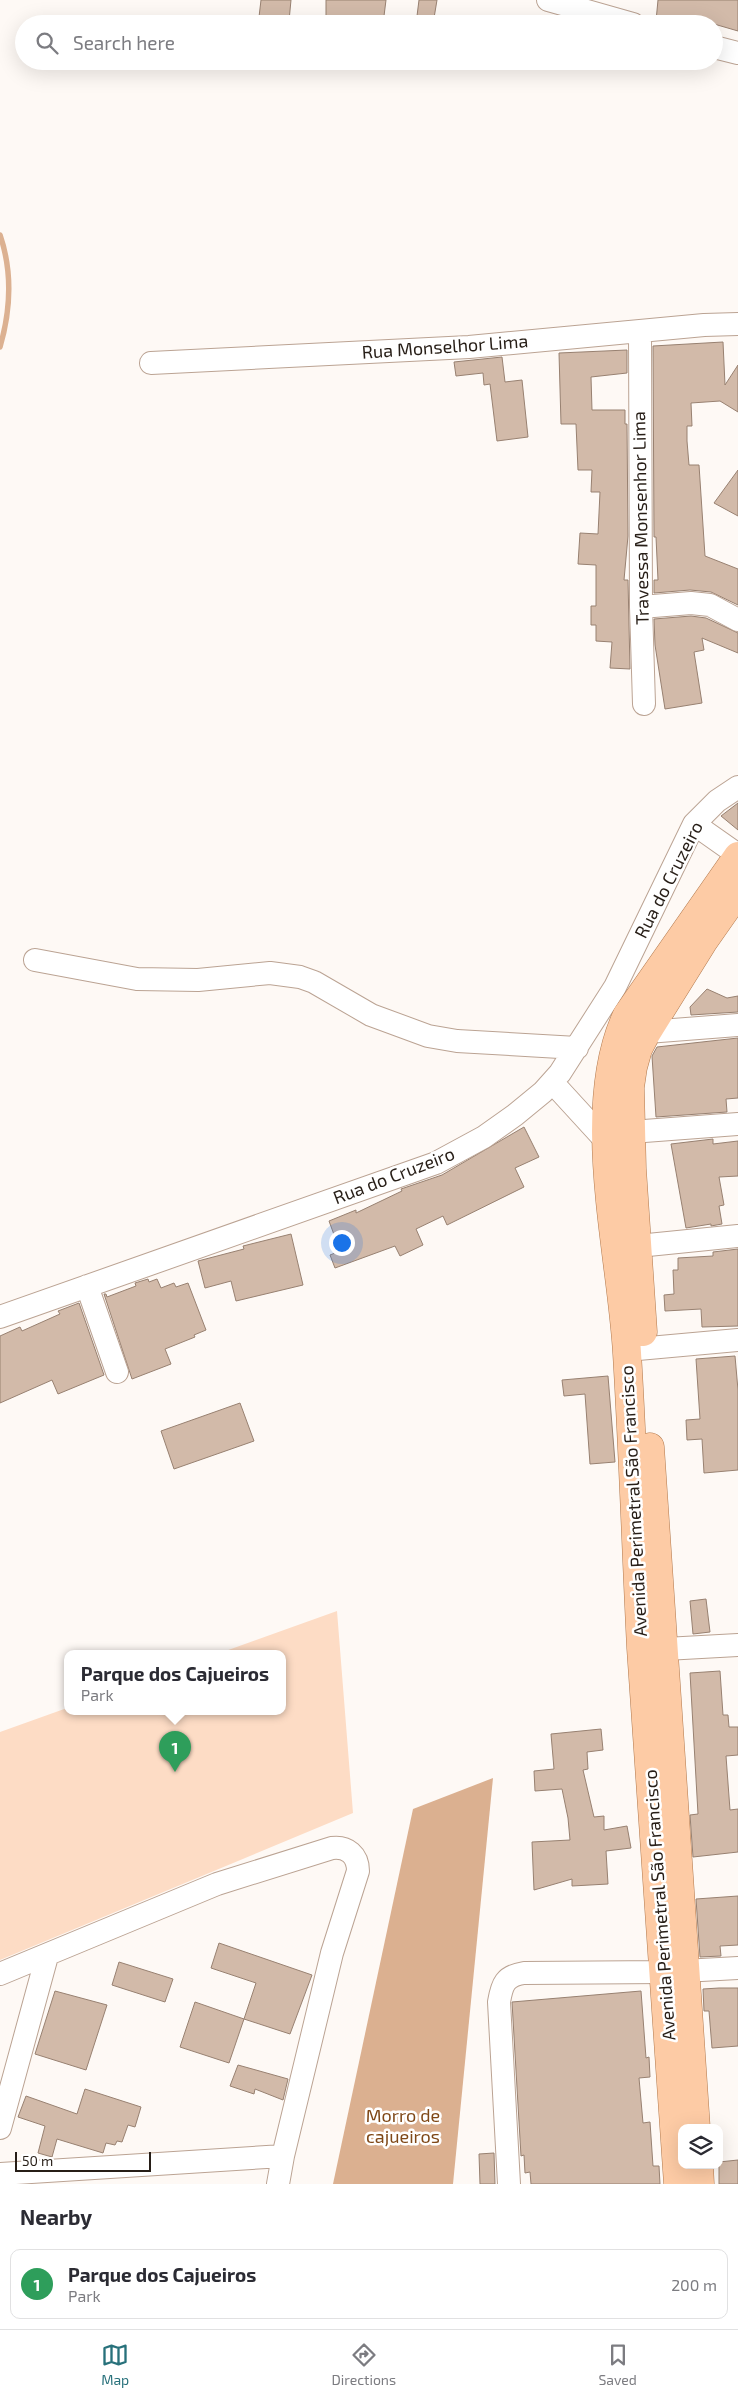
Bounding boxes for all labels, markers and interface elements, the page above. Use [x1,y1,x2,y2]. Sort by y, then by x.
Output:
search box [15,15,723,70]
icon: search [33,29,61,57]
text: Search here [73,31,175,54]
street label: Rua Monselhor Lima [361,329,529,363]
street label: Travessa Monsenhor Lima [627,411,653,625]
street label: Rua do Cruzeiro [629,817,707,942]
street label: Rua do Cruzeiro [330,1142,457,1208]
your location [329,1230,355,1256]
street label: Avenida Perimetral São Francisco [615,1365,651,1637]
popup [64,1650,286,1715]
text: Parque dos Cajueiros [81,1662,269,1685]
text: Park [81,1685,114,1704]
pin: 1 [159,1731,191,1772]
street label: Avenida Perimetral São Francisco [639,1769,679,2041]
park label: Morro de cajueiros [366,2104,440,2147]
map controls [678,2124,723,2169]
button: layers [678,2124,723,2169]
scale bar [15,2149,151,2172]
text: 50 m [22,2152,53,2169]
text: Nearby [20,2204,92,2229]
text: Parque dos Cajueiros [68,2263,256,2286]
text: 1 [34,2275,40,2294]
text: 200 m [671,2275,717,2294]
text: Park [68,2286,101,2305]
tab: Map [101,2341,129,2388]
tab: Directions [332,2341,396,2388]
tab: Saved [598,2341,637,2388]

